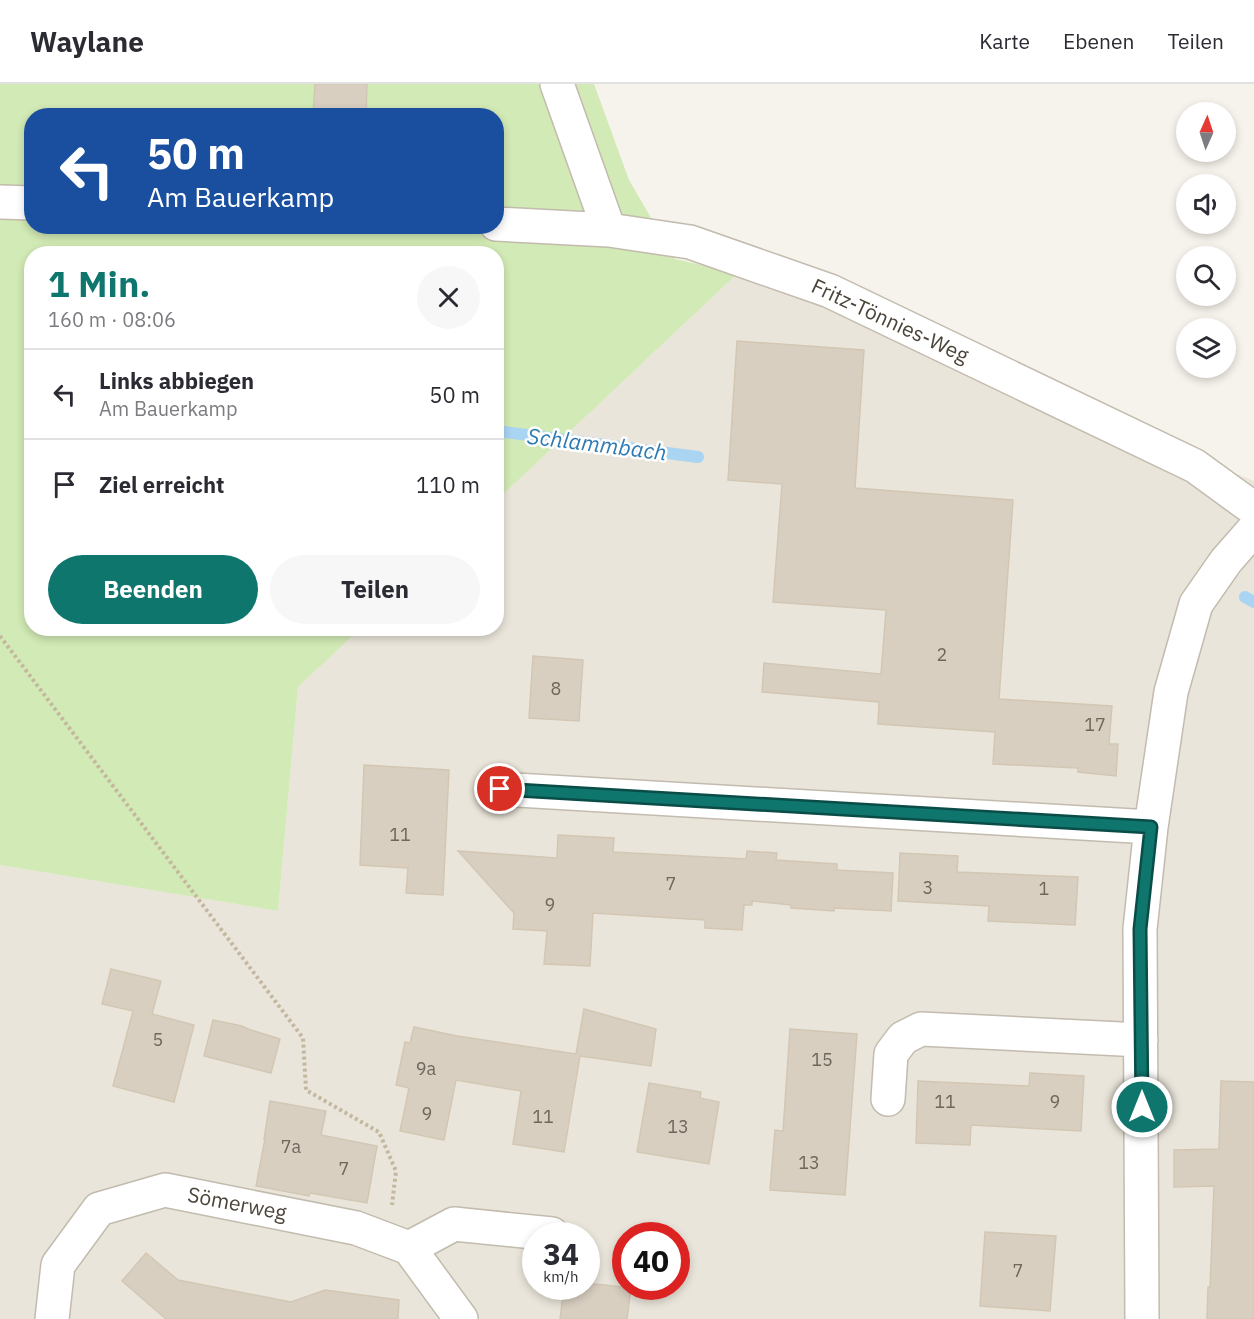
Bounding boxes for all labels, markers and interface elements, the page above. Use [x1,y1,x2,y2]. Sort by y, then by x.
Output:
text: Waylane [30,23,144,60]
text: Karte [979,27,1030,55]
text: Ebenen [1063,27,1134,55]
text: Teilen [1167,27,1224,55]
north arrow [1176,102,1236,162]
map controls [1176,102,1236,378]
text: 50 m [147,126,245,181]
icon: left [48,132,126,210]
button: sound [1176,174,1236,234]
text: Am Bauerkamp [147,179,334,214]
button: search [1176,246,1236,306]
text: 1 Min. [48,260,151,307]
button: close [417,266,480,329]
street label: Fritz-Tönnies-Weg [807,271,974,369]
text: 160 m · 08:06 [48,306,176,333]
button: layers [1176,318,1236,378]
text: Links abbiegen [99,366,254,395]
icon: left [48,378,81,411]
text: 50 m [429,380,480,409]
text: Am Bauerkamp [99,395,238,422]
water label: Schlammbach [526,421,669,466]
icon: arrive [48,468,81,501]
text: Ziel erreicht [99,470,224,499]
text: 110 m [416,470,480,499]
button: Beenden [48,555,258,624]
button: Teilen [270,555,480,624]
house number: 2 [937,643,947,666]
house number: 8 [551,677,561,700]
house number: 17 [1084,713,1106,736]
pin [474,763,525,814]
icon: arrive [483,772,516,805]
house number: 11 [389,823,411,846]
house number: 7 [666,872,676,895]
house number: 3 [923,876,933,899]
house number: 1 [1039,877,1049,900]
house number: 9 [545,893,555,916]
house number: 5 [153,1028,163,1051]
house number: 15 [811,1048,833,1071]
house number: 9a [416,1057,437,1080]
position arrow [1110,1075,1174,1139]
house number: 11 [934,1090,956,1113]
house number: 9 [1050,1090,1060,1113]
house number: 9 [422,1102,432,1125]
house number: 11 [532,1105,554,1128]
house number: 13 [667,1115,689,1138]
house number: 7a [281,1135,302,1158]
house number: 13 [798,1151,820,1174]
house number: 7 [339,1157,349,1180]
street label: Sömerweg [185,1180,289,1226]
speed limit sign: 40 [612,1222,690,1300]
text: 34 [543,1234,579,1273]
house number: 7 [1013,1259,1023,1282]
text: km/h [543,1267,579,1286]

